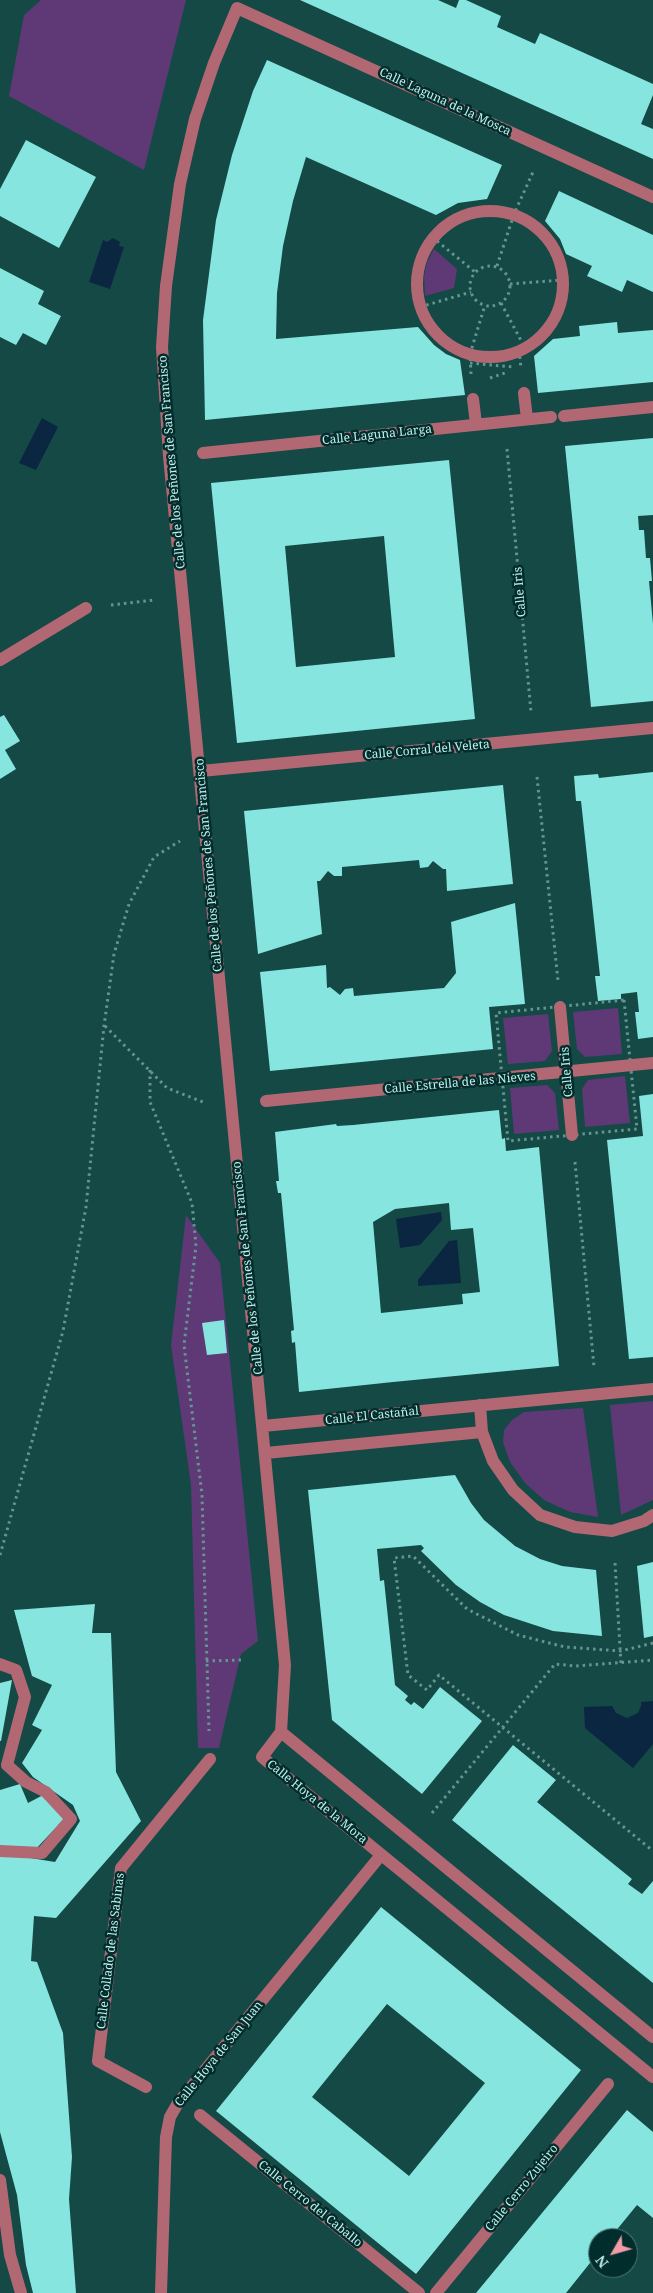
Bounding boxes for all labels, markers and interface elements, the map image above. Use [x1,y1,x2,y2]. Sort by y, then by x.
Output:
street label: Calle Laguna de la Mosca [377,65,513,139]
street label: Calle de los Peñones de San Francisco [155,355,189,569]
street label: Calle Laguna Larga [321,422,433,448]
street label: Calle Iris [511,566,529,618]
street label: Calle Corral del Veleta [364,737,490,763]
street label: Calle de los Peñones de San Francisco [192,758,226,972]
street label: Calle Iris [558,1046,576,1098]
street label: Calle Estrella de las Nieves [384,1069,536,1097]
street label: Calle de los Peñones de San Francisco [230,1161,266,1375]
street label: Calle El Castañal [324,1404,420,1428]
street label: Calle Hoya de la Mora [264,1757,370,1847]
street label: Calle Collado de las Sabinas [94,1872,128,2030]
street label: Calle Hoya de San Juan [172,1998,266,2110]
street label: Calle Cerro Zujeiro [483,2142,561,2234]
street label: Calle Cerro del Caballo [255,2158,365,2250]
north arrow [588,2228,638,2278]
text: N [591,2252,612,2272]

